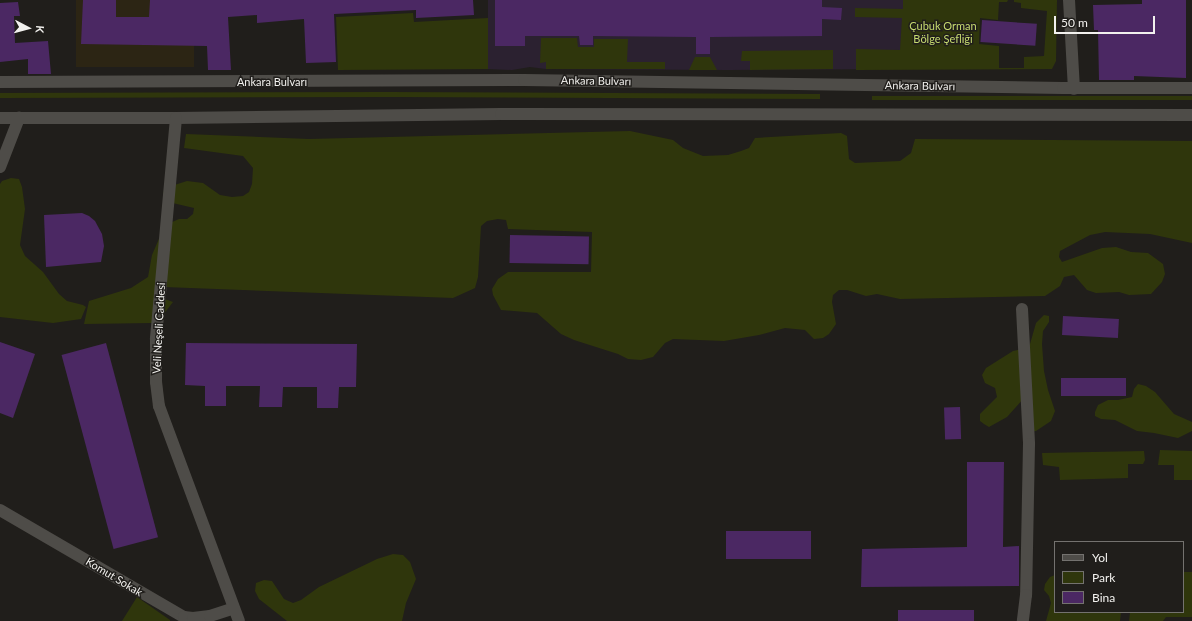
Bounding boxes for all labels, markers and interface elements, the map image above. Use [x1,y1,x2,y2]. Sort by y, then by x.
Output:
north arrow [8,8,48,48]
scale bar [1056,8,1157,34]
text: 50 m [1061,15,1088,30]
park label: Çubuk Orman Bölge Şefliği [909,20,977,46]
text: K [34,25,47,34]
street label: Ankara Bulvarı [561,74,631,88]
street label: Ankara Bulvarı [237,75,307,89]
street label: Ankara Bulvarı [885,79,955,93]
street label: Veli Neşeli Caddesi [150,282,168,374]
legend [1054,541,1184,613]
text: Yol [1092,550,1108,565]
street label: Komut Sokak [83,555,145,599]
text: Park [1092,570,1115,585]
text: Bina [1092,590,1115,605]

